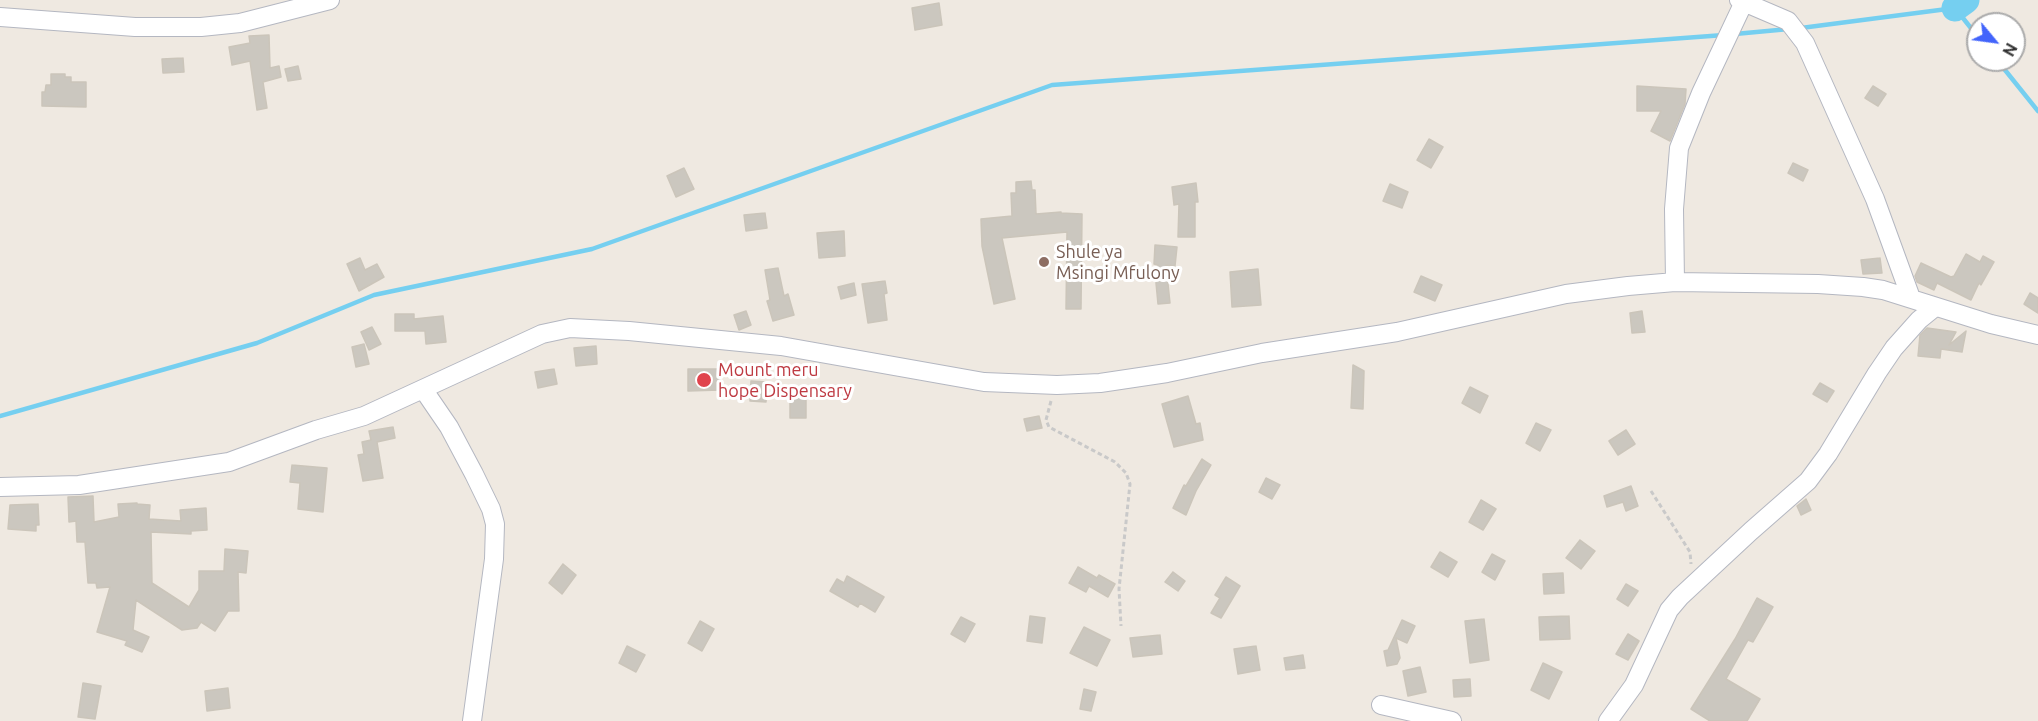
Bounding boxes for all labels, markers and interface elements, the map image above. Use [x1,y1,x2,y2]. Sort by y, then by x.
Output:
north arrow [1966,12,2026,72]
text: N [1999,40,2021,59]
place label: Shule ya Msingi Mfulony [1056,241,1180,284]
marker: Shule ya Msingi Mfulony [1037,255,1051,269]
place label: Mount meru hope Dispensary [718,359,852,401]
marker: Mount meru hope Dispensary [695,371,713,389]

